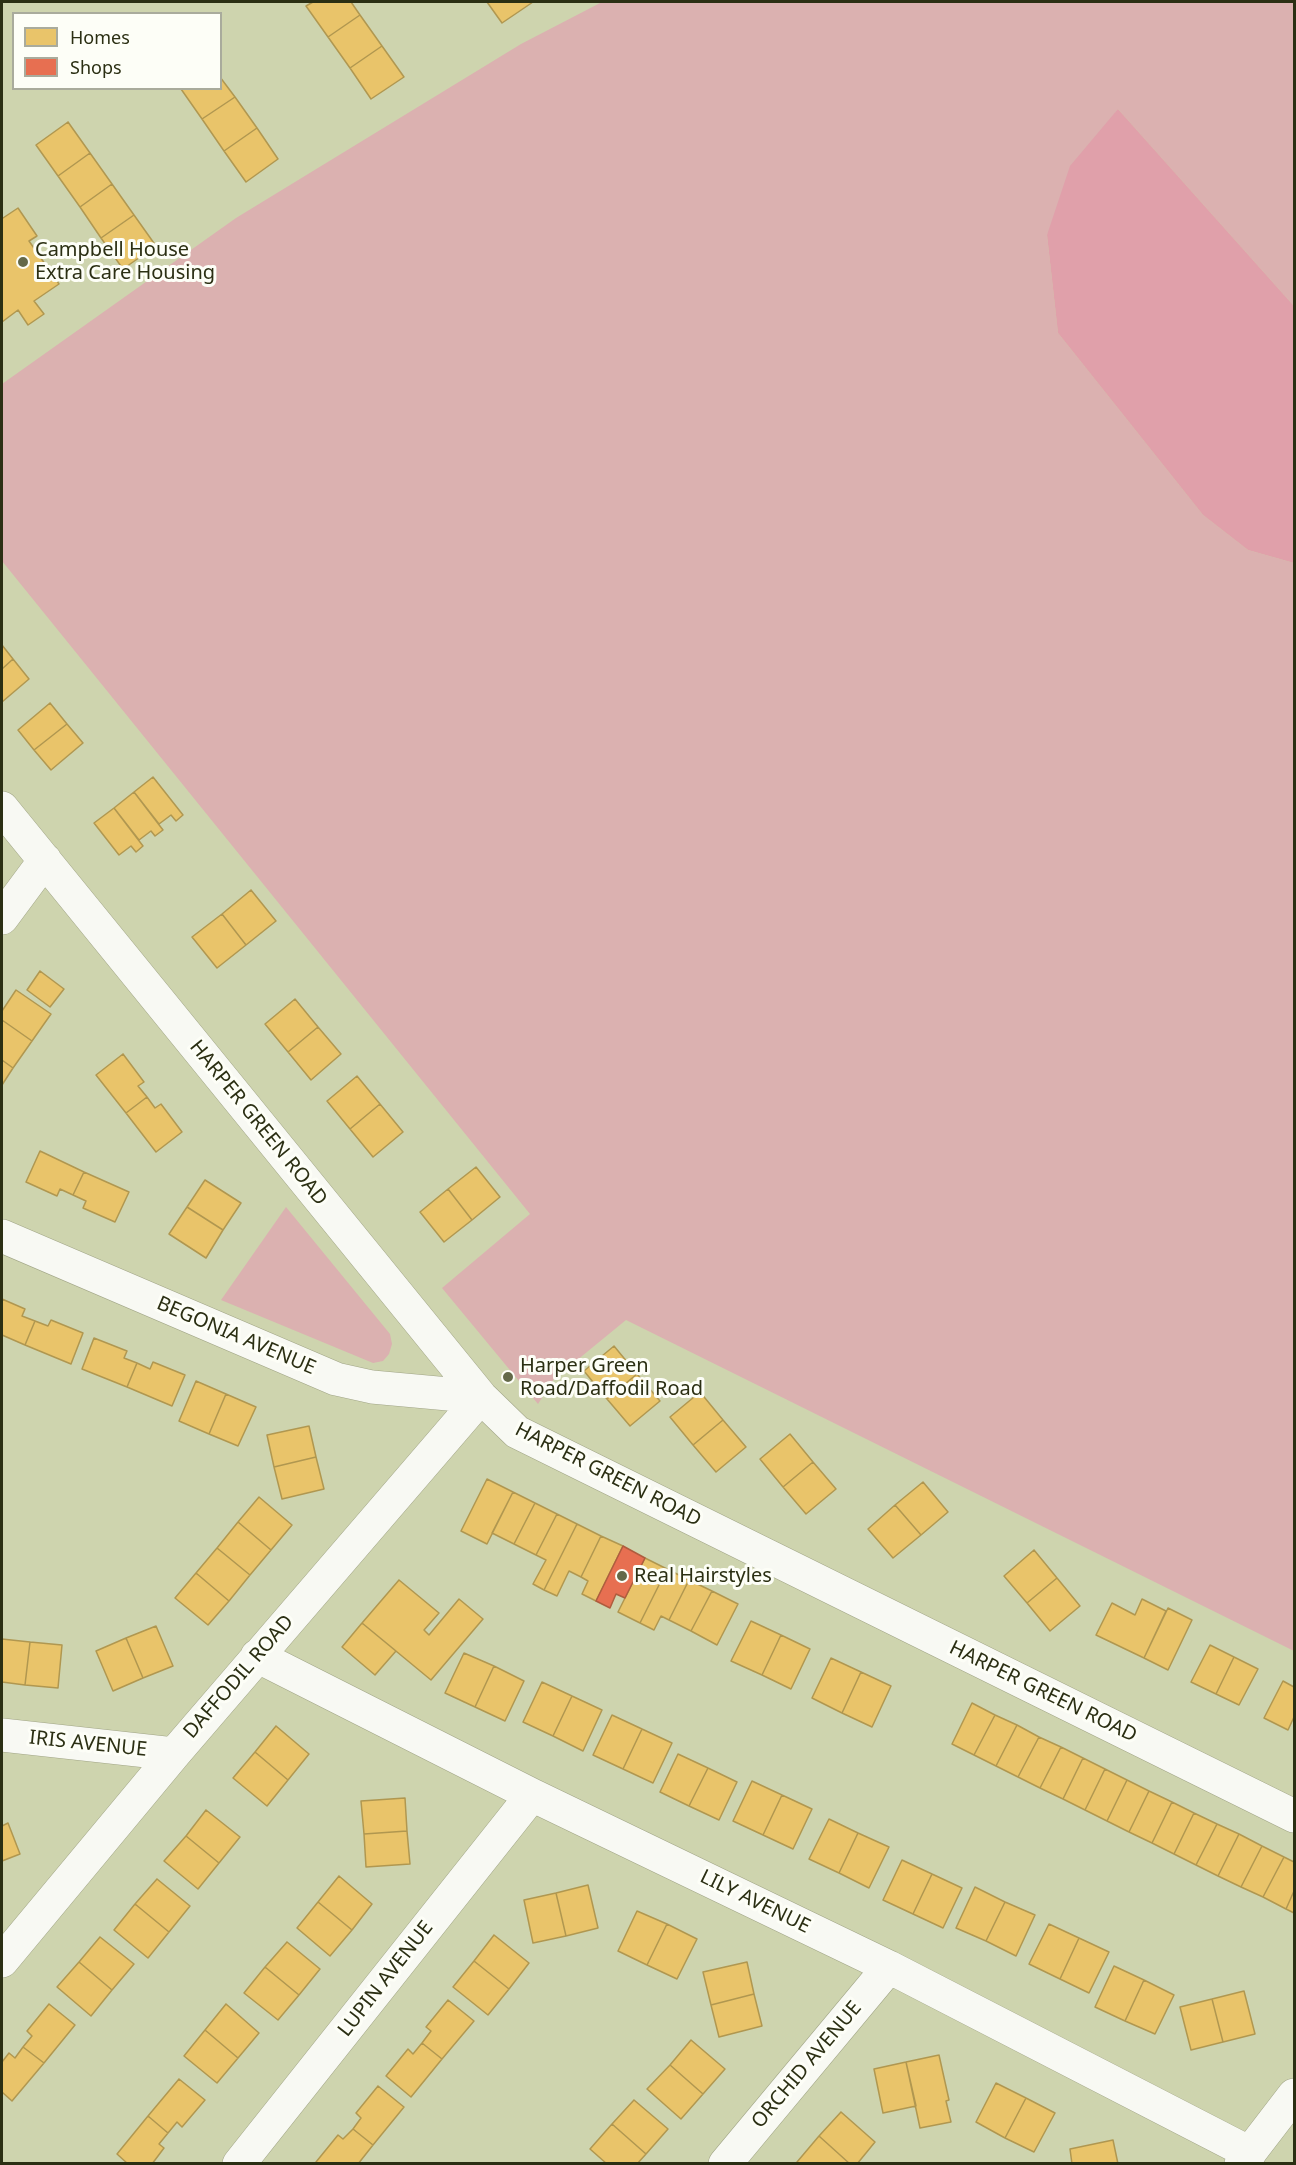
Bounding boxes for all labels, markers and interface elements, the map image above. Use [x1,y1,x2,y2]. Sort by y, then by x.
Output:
legend [12,12,222,90]
text: Homes [70,25,130,49]
text: Shops [70,55,122,79]
place label: Campbell House Extra Care Housing [35,238,215,285]
marker: Campbell House Extra Care Housing [16,255,30,269]
street label: HARPER GREEN ROAD [184,1036,332,1210]
street label: BEGONIA AVENUE [153,1292,319,1380]
place label: Harper Green Road/Daffodil Road [520,1354,703,1401]
marker: Harper Green Road/Daffodil Road [501,1370,515,1384]
street label: HARPER GREEN ROAD [511,1418,705,1532]
place label: Real Hairstyles [634,1564,772,1588]
marker: Real Hairstyles [615,1569,629,1583]
street label: DAFFODIL ROAD [179,1610,299,1744]
street label: HARPER GREEN ROAD [945,1636,1141,1748]
street label: IRIS AVENUE [28,1726,148,1762]
street label: LILY AVENUE [696,1865,814,1939]
street label: LUPIN AVENUE [333,1916,439,2042]
street label: ORCHID AVENUE [747,1997,867,2133]

